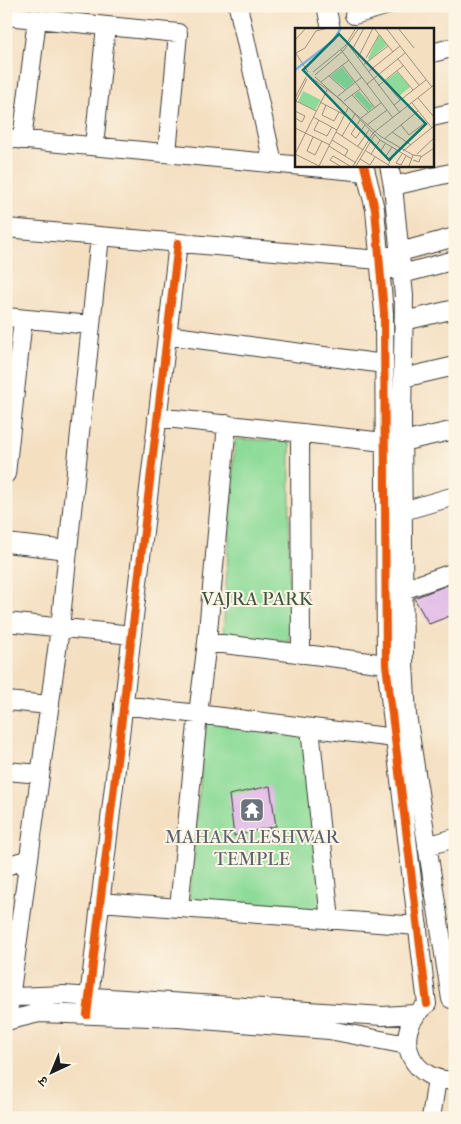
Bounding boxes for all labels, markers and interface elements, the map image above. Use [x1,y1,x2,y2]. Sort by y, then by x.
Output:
inset map [295,28,434,166]
park label: VAJRA PARK [200,588,314,610]
temple icon: MAHAKALESHWAR TEMPLE [239,797,265,823]
place label: MAHAKALESHWAR TEMPLE [165,826,341,870]
north arrow [28,1046,78,1096]
text: उ [34,1072,53,1090]

